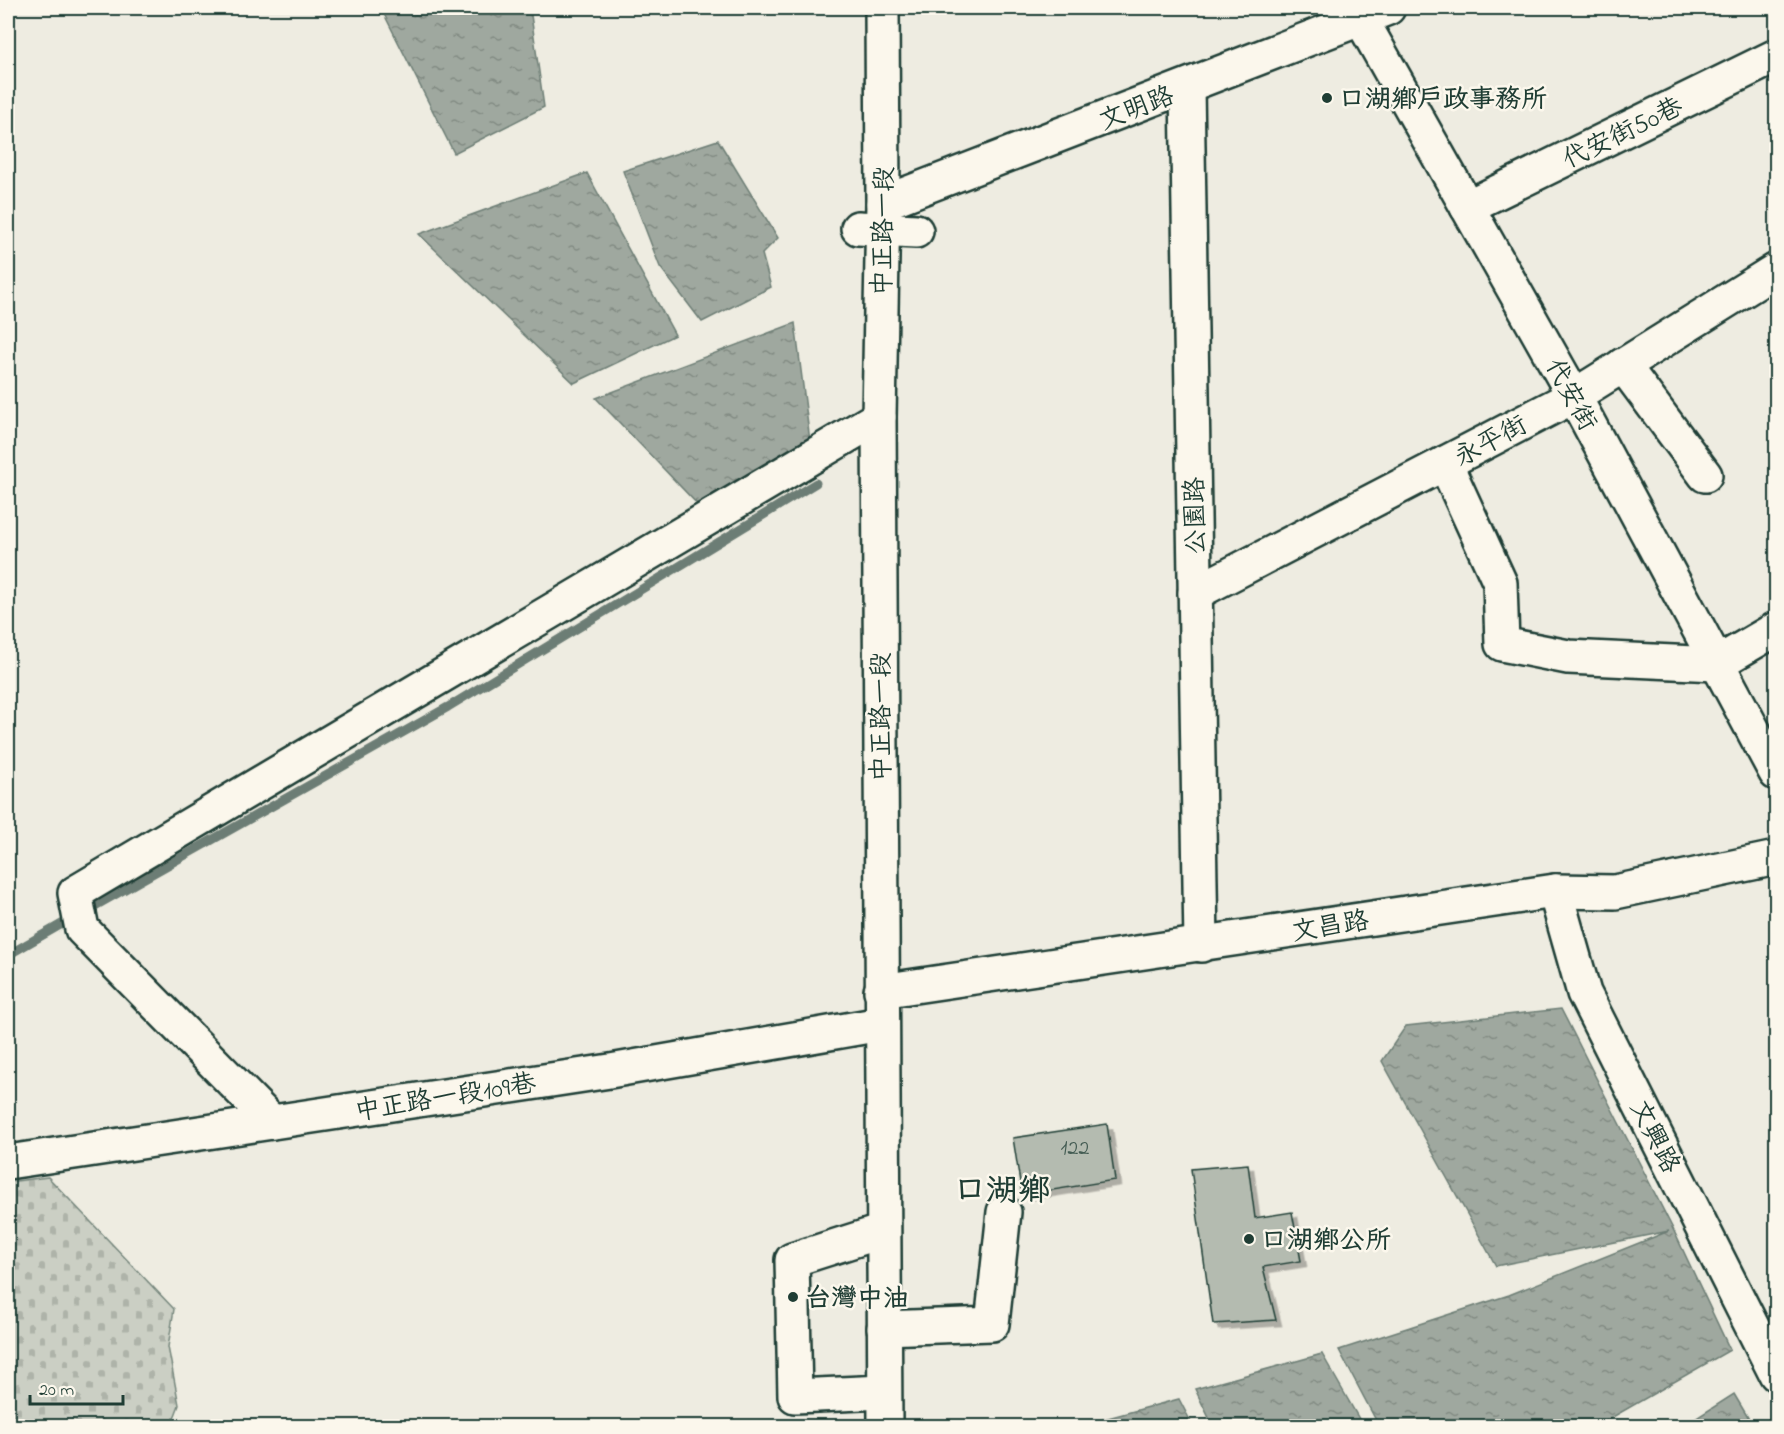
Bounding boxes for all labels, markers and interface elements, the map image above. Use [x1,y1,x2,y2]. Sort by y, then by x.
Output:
street label: 文明路 [1094,78,1180,142]
place label: 口湖鄉戶政事務所 [1339,82,1547,120]
street label: 代安街50巷 [1557,89,1690,180]
marker: 口湖鄉戶政事務所 [1320,91,1334,105]
street label: 中正路一段 [865,166,905,296]
street label: 代安街 [1534,352,1605,439]
street label: 永平街 [1448,408,1535,478]
street label: 公園路 [1177,477,1217,555]
street label: 中正路一段 [864,652,902,782]
street label: 文昌路 [1289,903,1372,953]
street label: 中正路一段109巷 [352,1066,539,1132]
street label: 文興路 [1619,1094,1688,1181]
house number: 122 [1061,1133,1089,1165]
district label: 口湖鄉 [954,1169,1050,1216]
place label: 口湖鄉公所 [1261,1223,1391,1261]
marker: 口湖鄉公所 [1242,1232,1256,1246]
place label: 台灣中油 [805,1281,909,1319]
marker: 台灣中油 [786,1290,800,1304]
scale bar [30,1368,123,1406]
text: 20 m [39,1378,74,1404]

